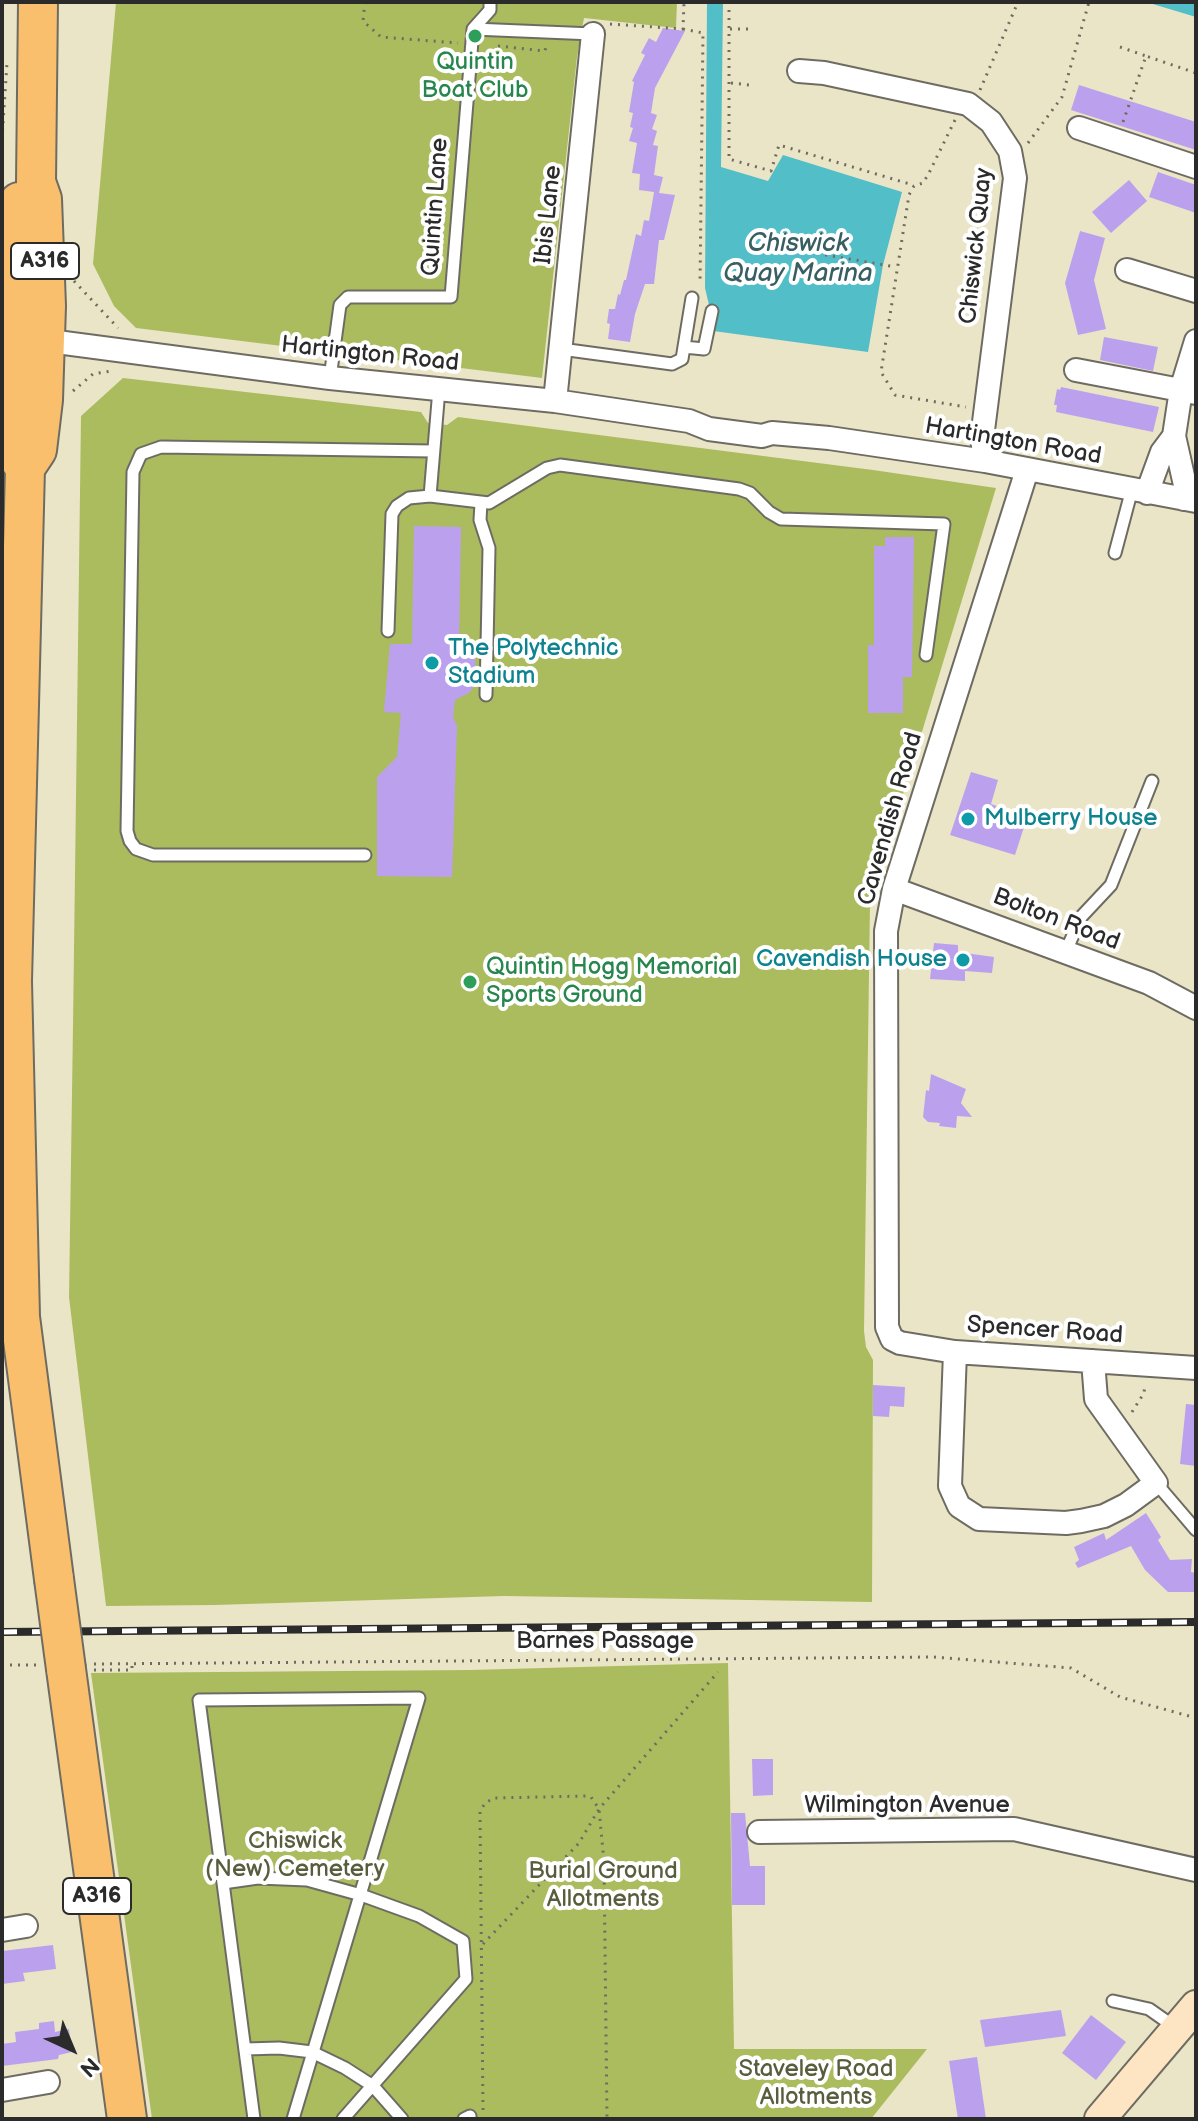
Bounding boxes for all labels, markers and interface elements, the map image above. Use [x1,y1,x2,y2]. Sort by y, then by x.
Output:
marker: Quintin Boat Club [466,27,484,45]
place label: Quintin Boat Club [422,49,528,105]
street label: Quintin Lane [417,137,455,277]
street label: Ibis Lane [529,164,569,266]
street label: Chiswick Quay [954,166,1000,326]
water label: Chiswick Quay Marina [723,228,873,290]
road number: A316 [11,243,79,279]
street label: Hartington Road [280,331,460,379]
street label: Hartington Road [922,412,1104,472]
place label: The Polytechnic Stadium [448,635,619,691]
marker: The Polytechnic Stadium [423,654,441,672]
street label: Cavendish Road [853,729,929,909]
place label: Mulberry House [984,805,1157,833]
marker: Mulberry House [959,810,977,828]
street label: Bolton Road [988,883,1124,957]
place label: Cavendish House [756,946,947,974]
marker: Cavendish House [954,951,972,969]
place label: Quintin Hogg Memorial Sports Ground [486,954,737,1010]
marker: Quintin Hogg Memorial Sports Ground [461,973,479,991]
street label: Spencer Road [966,1311,1124,1351]
street label: Barnes Passage [516,1628,694,1656]
street label: Wilmington Avenue [804,1792,1010,1820]
park label: Chiswick (New) Cemetery [205,1828,385,1884]
park label: Burial Ground Allotments [528,1858,678,1914]
road number: A316 [63,1878,131,1914]
north arrow [32,2009,112,2089]
text: N [74,2051,104,2082]
park label: Staveley Road Allotments [739,2056,893,2112]

